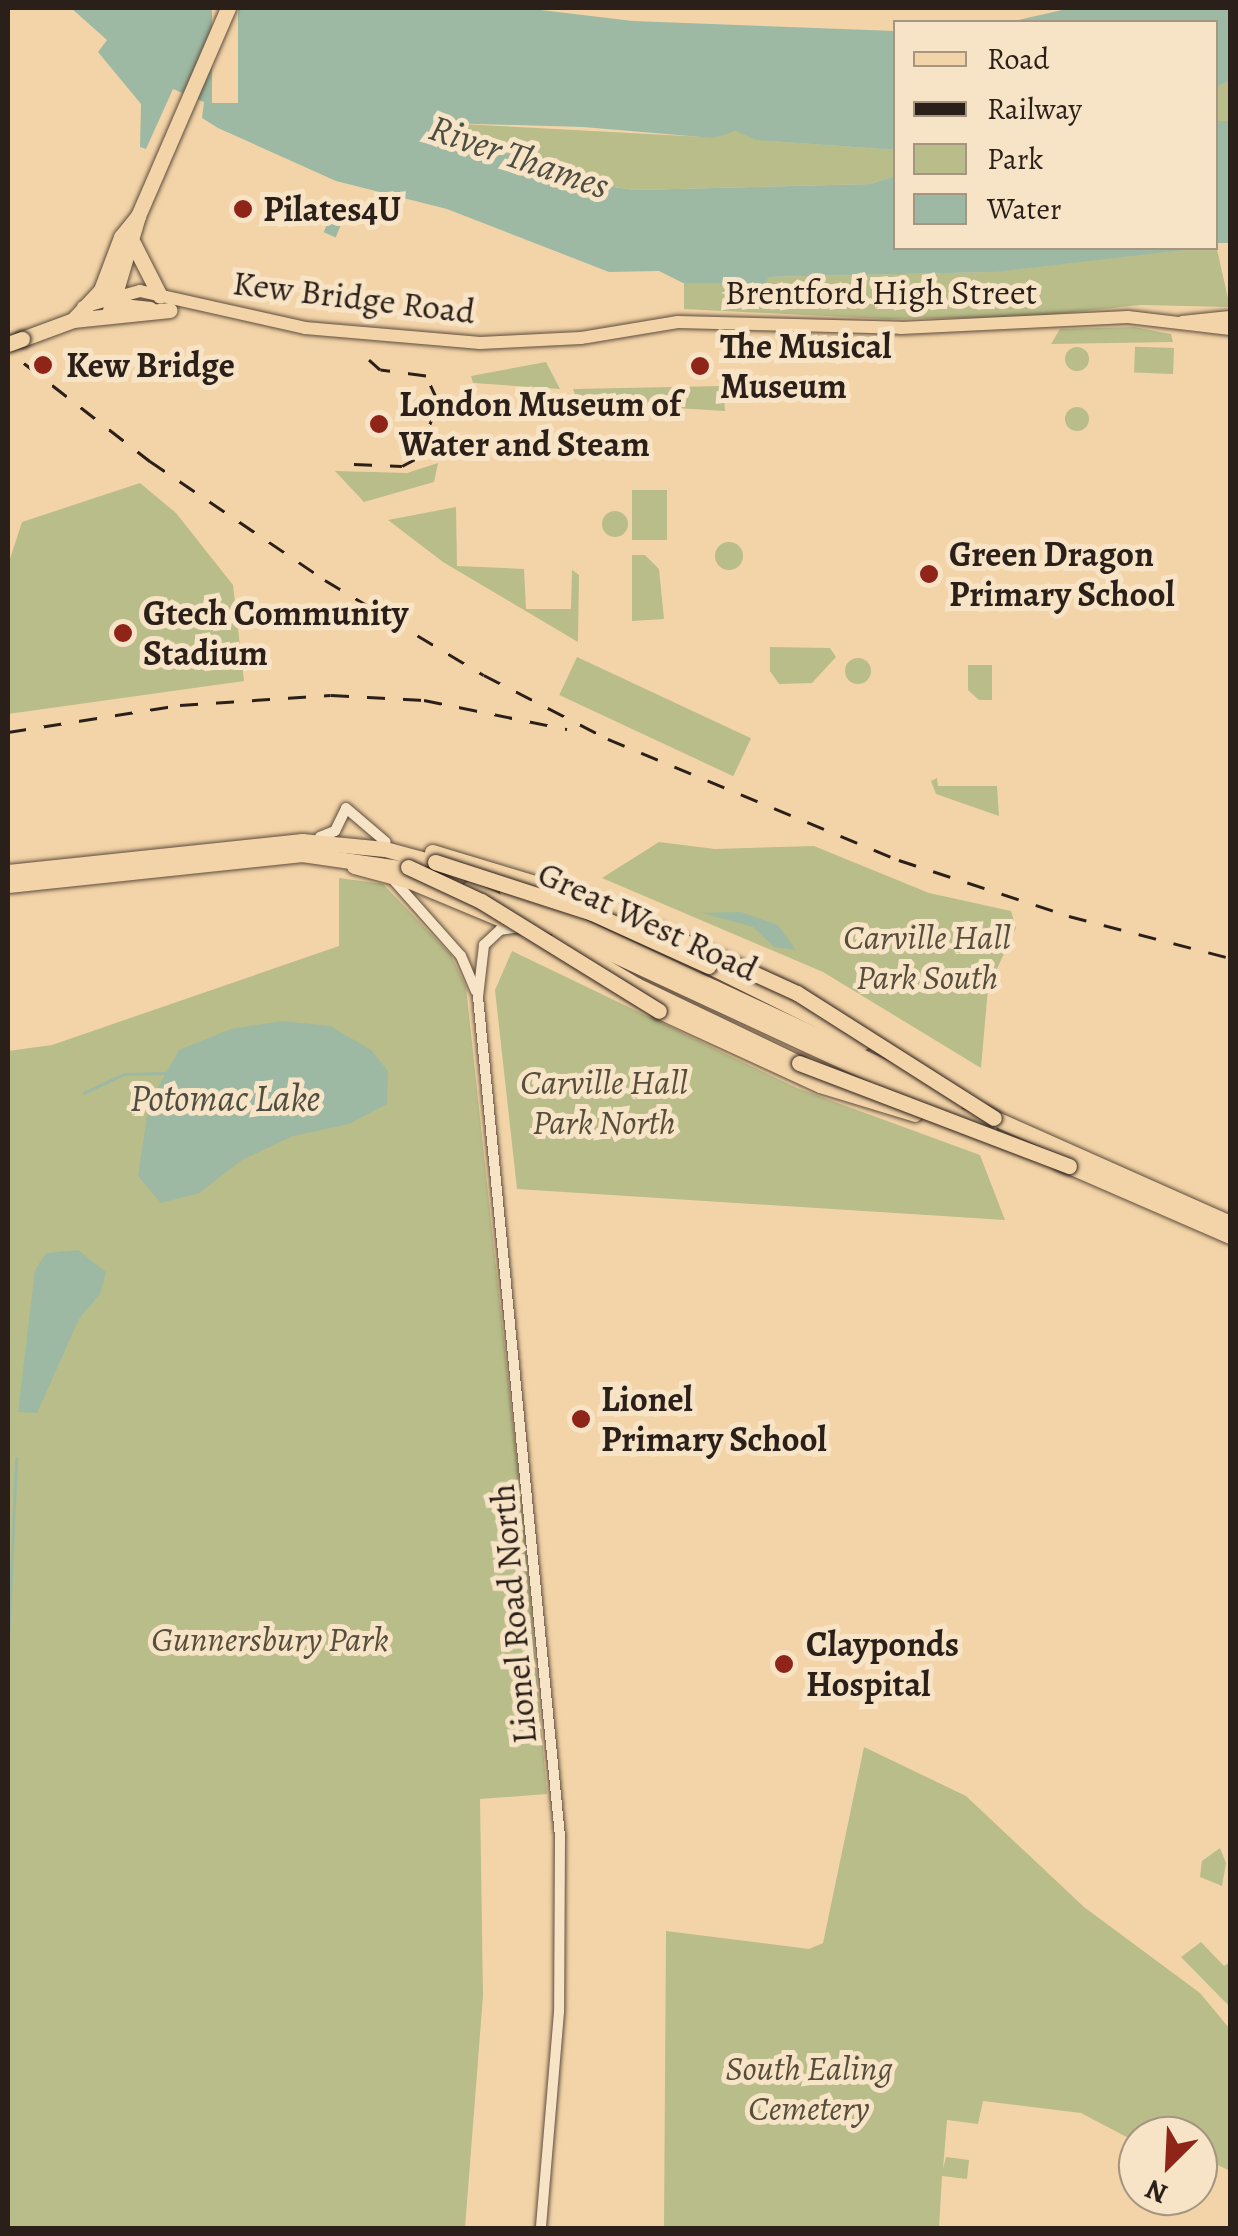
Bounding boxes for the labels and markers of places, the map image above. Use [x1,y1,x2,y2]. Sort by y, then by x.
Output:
place label: Pilates4U [263,188,401,230]
marker: Pilates4U [232,198,254,220]
place label: The Musical Museum [720,325,892,407]
place label: Kew Bridge [66,344,235,386]
marker: Kew Bridge [30,352,56,378]
marker: The Musical Museum [689,355,711,377]
place label: London Museum of Water and Steam [399,383,681,465]
marker: London Museum of Water and Steam [368,413,390,435]
place label: Green Dragon Primary School [949,533,1175,615]
marker: Green Dragon Primary School [918,563,940,585]
place label: Gtech Community Stadium [143,592,408,674]
marker: Gtech Community Stadium [112,622,134,644]
place label: Lionel Primary School [601,1378,827,1460]
marker: Lionel Primary School [570,1408,592,1430]
place label: Clayponds Hospital [806,1623,959,1705]
marker: Clayponds Hospital [771,1651,797,1677]

